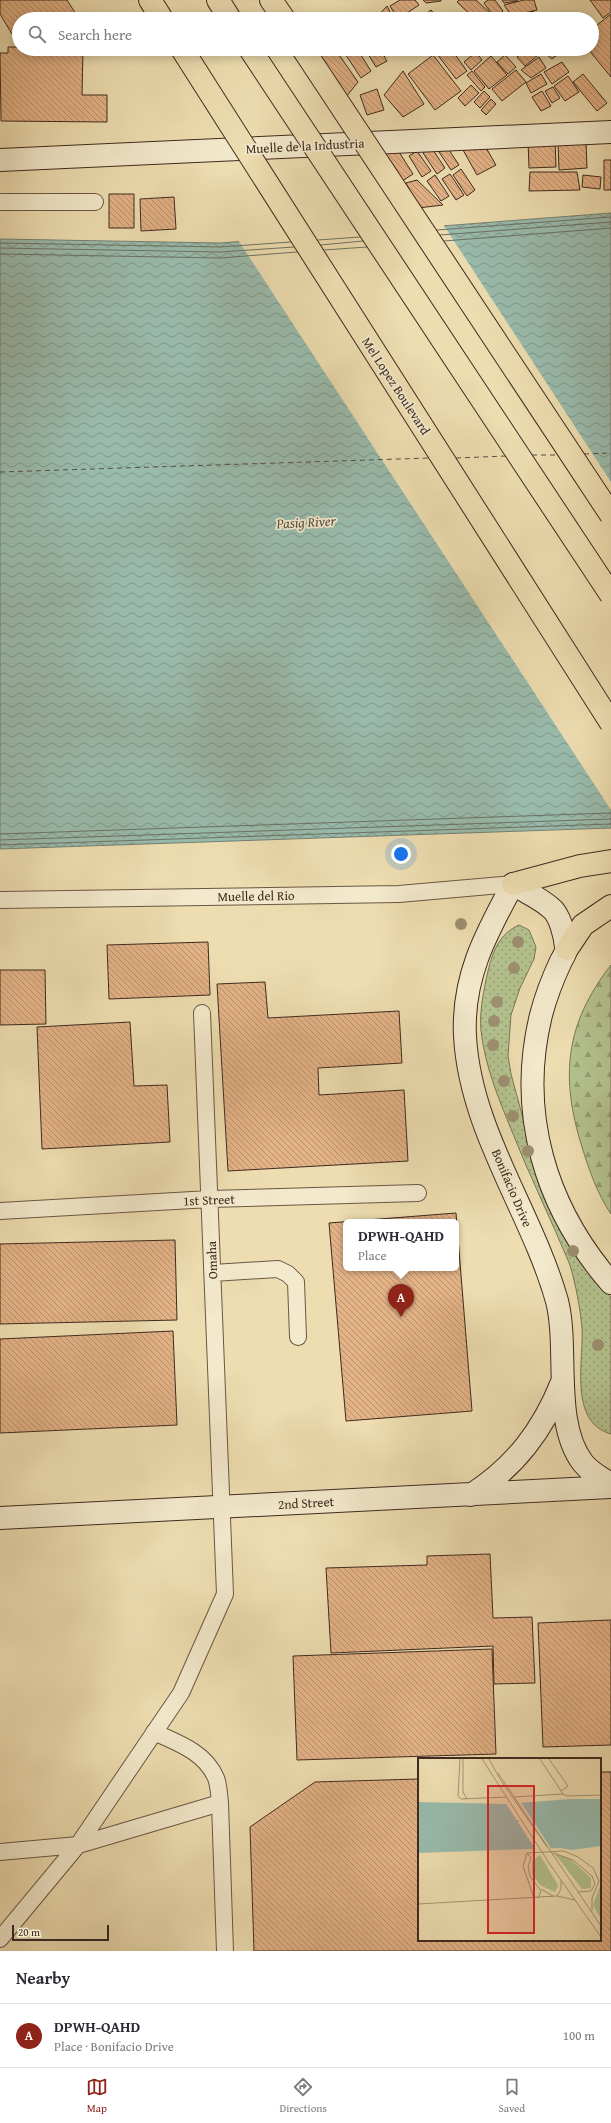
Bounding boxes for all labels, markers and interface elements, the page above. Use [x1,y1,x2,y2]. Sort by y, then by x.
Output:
search box [12,12,599,56]
icon: search [26,23,48,45]
text: Search here [58,24,132,45]
street label: Muelle de la Industria [245,133,366,159]
street label: Mel Lopez Boulevard [357,333,435,439]
water label: Pasig River [275,510,337,534]
your location [391,844,411,864]
street label: Muelle del Rio [217,886,295,906]
street label: Bonifacio Drive [487,1146,537,1230]
street label: 1st Street [183,1190,236,1210]
popup [343,1219,459,1271]
text: DPWH-QAHD [358,1225,444,1246]
street label: Omaha [202,1240,222,1279]
text: Place [358,1246,387,1265]
pin: A [388,1284,414,1317]
street label: 2nd Street [277,1492,335,1514]
inset map [418,1758,601,1941]
scale bar [12,1923,109,1942]
text: 20 m [18,1924,40,1940]
text: Nearby [16,1965,70,1990]
text: DPWH-QAHD [54,2016,140,2037]
text: A [25,2026,33,2045]
text: 100 m [563,2026,595,2045]
text: Place · Bonifacio Drive [54,2037,174,2056]
tab: Map [86,2076,108,2116]
tab: Directions [280,2076,327,2116]
tab: Saved [498,2076,525,2116]

